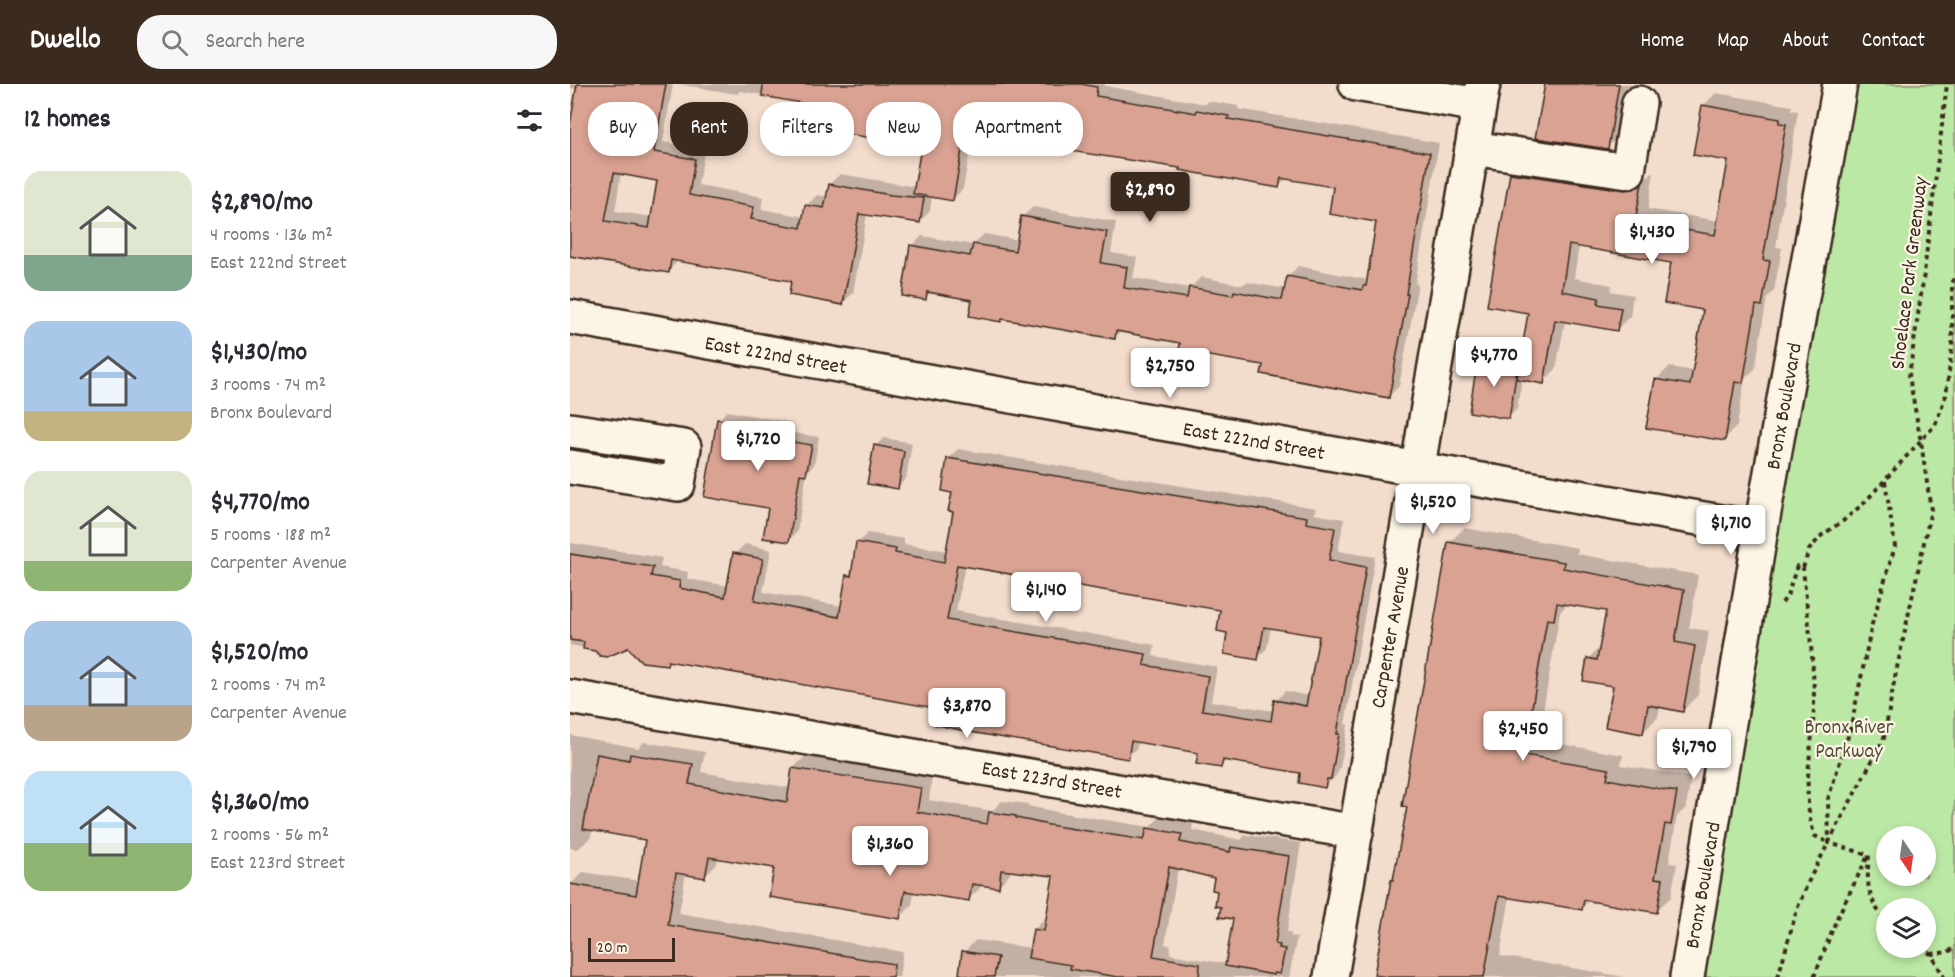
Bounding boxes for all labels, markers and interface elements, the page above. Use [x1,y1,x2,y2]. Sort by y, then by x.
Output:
search box [137,15,557,69]
text: Dwello [30,22,101,62]
icon: search [158,26,191,59]
text: Search here [206,27,305,58]
text: Home [1640,27,1684,57]
text: Map [1717,27,1749,57]
text: About [1782,27,1829,57]
text: Contact [1862,27,1925,57]
text: 12 homes [24,102,111,139]
chip: Buy [588,102,658,156]
chip: Rent [670,102,748,156]
chip: Filters [760,102,854,156]
chip: New [866,102,941,156]
chip: Apartment [953,102,1083,156]
icon: filters [513,104,546,137]
pin: $2,890 [1101,172,1199,223]
street label: Shoelace Park Greenway [1884,175,1938,371]
text: $2,890 [1125,177,1175,205]
text: $2,890/mo [210,185,313,222]
icon: home [72,195,144,267]
pin: $1,430 [1603,214,1701,265]
text: $1,430 [1629,219,1675,247]
text: 4 rooms · 136 m² [210,222,333,250]
text: East 222nd Street [210,250,347,278]
street label: East 222nd Street [702,330,849,384]
text: $1,430/mo [210,335,307,372]
pin: $4,770 [1445,337,1543,388]
street label: Bronx Boulevard [1760,341,1812,472]
text: $4,770 [1470,342,1518,370]
icon: home [72,345,144,417]
pin: $2,750 [1121,348,1219,399]
text: $2,750 [1145,353,1195,381]
text: 3 rooms · 74 m² [210,372,326,400]
text: Bronx Boulevard [210,400,332,428]
street label: East 222nd Street [1180,416,1327,470]
pin: $1,720 [709,421,807,472]
text: $1,720 [735,426,781,454]
pin: $1,520 [1384,484,1482,535]
text: $4,770/mo [210,485,310,522]
text: $1,520 [1409,489,1457,517]
icon: home [72,495,144,567]
pin: $1,710 [1682,505,1780,556]
text: $1,710 [1710,510,1752,538]
text: 5 rooms · 188 m² [210,522,331,550]
text: Carpenter Avenue [210,550,347,578]
street label: Carpenter Avenue [1365,564,1419,711]
pin: $1,140 [997,572,1095,623]
text: $1,140 [1025,577,1067,605]
text: $1,520/mo [210,635,308,672]
icon: home [72,645,144,717]
text: 2 rooms · 74 m² [210,672,326,700]
pin: $3,870 [918,688,1016,739]
text: $3,870 [942,693,992,721]
text: Carpenter Avenue [210,700,347,728]
pin: $2,450 [1474,711,1572,762]
park label: Bronx River Parkway [1804,714,1894,768]
text: $2,450 [1497,716,1549,744]
pin: $1,790 [1645,729,1743,780]
text: $1,790 [1671,734,1717,762]
street label: East 223rd Street [979,755,1124,809]
text: $1,360/mo [210,785,309,822]
icon: home [72,795,144,867]
street label: Bronx Boulevard [1679,820,1731,951]
text: 2 rooms · 56 m² [210,822,329,850]
pin: $1,360 [841,826,939,877]
north arrow [1876,826,1936,886]
map controls [1876,826,1936,958]
text: $1,360 [866,831,914,859]
text: East 223rd Street [210,850,345,878]
button: layers [1876,898,1936,958]
scale bar [588,935,675,962]
text: 20 m [597,937,627,960]

